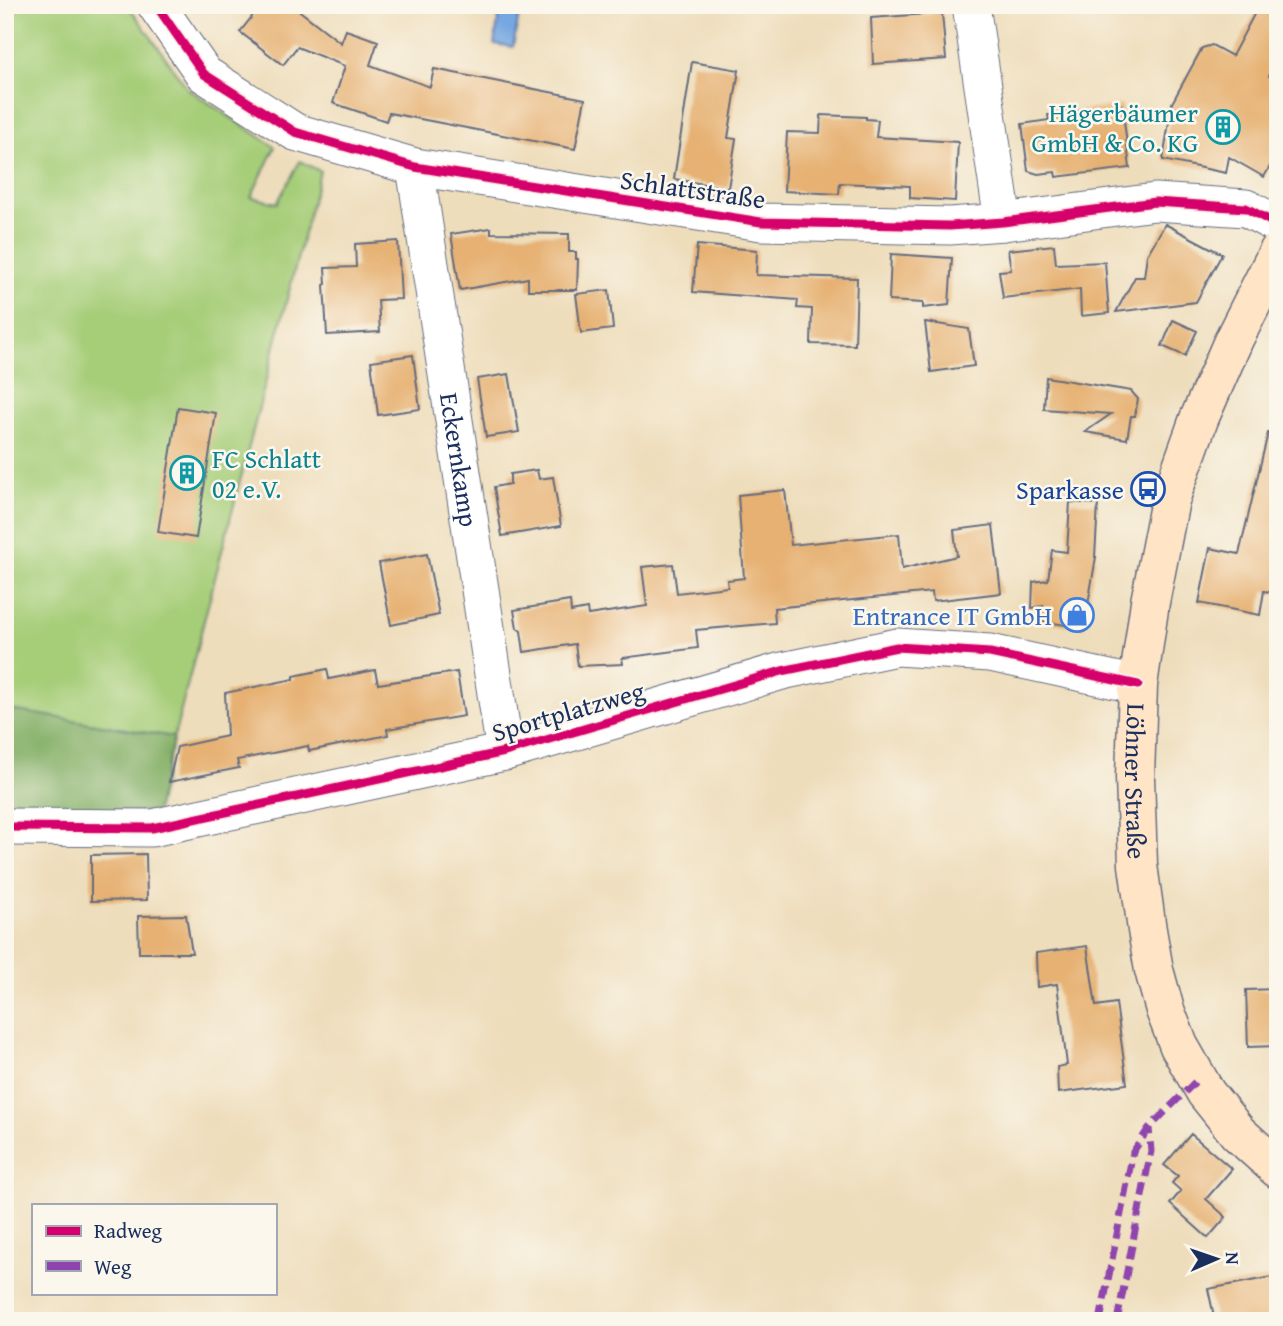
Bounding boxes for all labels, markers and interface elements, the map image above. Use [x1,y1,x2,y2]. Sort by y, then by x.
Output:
place label: Hägerbäumer GmbH & Co. KG [1032,93,1198,162]
building icon: Hägerbäumer GmbH & Co. KG [1204,108,1242,146]
street label: Schlattstraße [618,160,768,218]
street label: Eckernkamp [430,390,490,529]
place label: FC Schlatt 02 e.V. [212,439,321,508]
building icon: FC Schlatt 02 e.V. [168,454,206,492]
place label: Sparkasse [1016,470,1124,509]
bus stop icon: Sparkasse [1129,470,1167,508]
place label: Entrance IT GmbH [853,596,1052,635]
shop icon: Entrance IT GmbH [1058,596,1096,634]
street label: Sportplatzweg [487,671,649,751]
street label: Löhner Straße [1115,703,1157,860]
legend [32,1204,276,1294]
text: Radweg [94,1215,163,1246]
north arrow [1182,1224,1252,1294]
text: Weg [94,1251,132,1282]
text: N [1219,1252,1247,1266]

